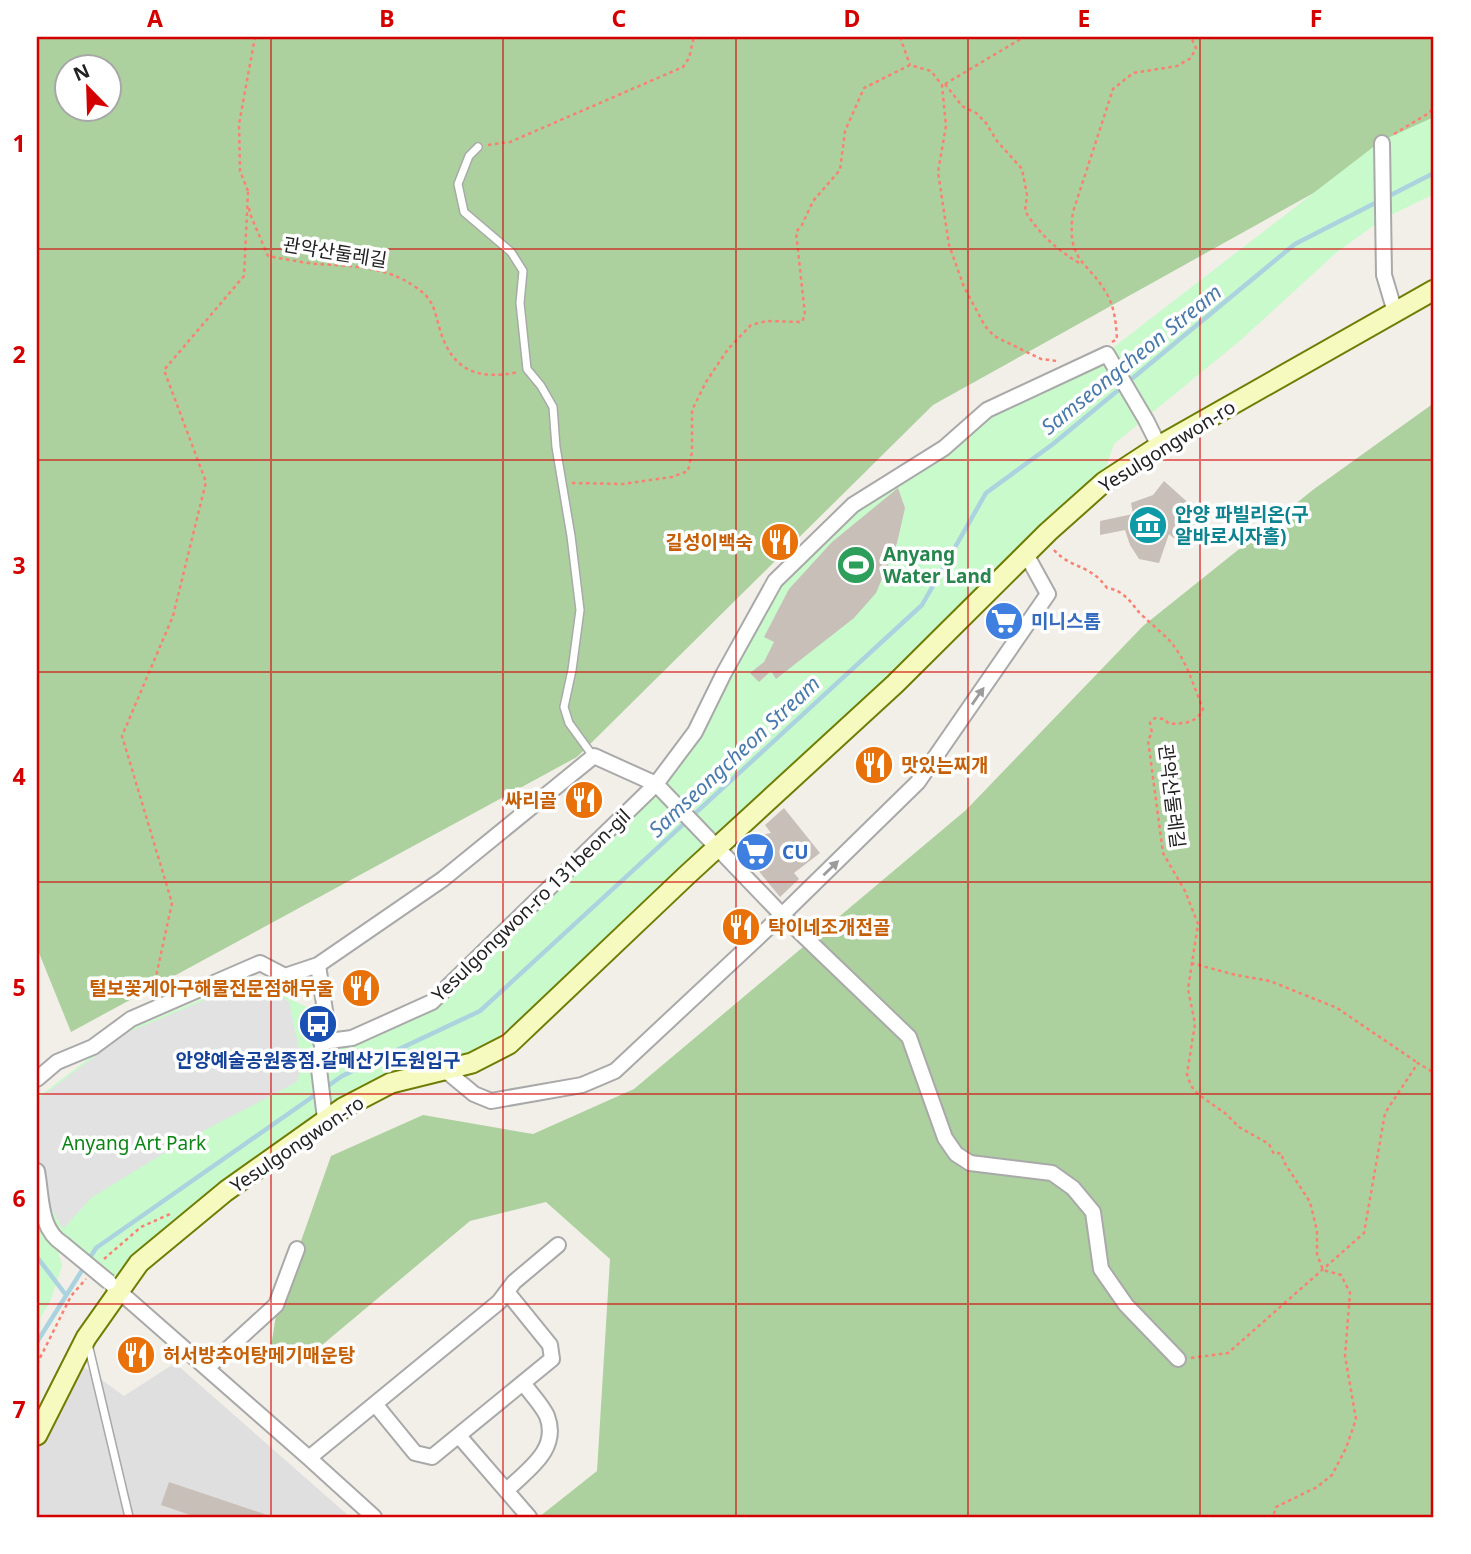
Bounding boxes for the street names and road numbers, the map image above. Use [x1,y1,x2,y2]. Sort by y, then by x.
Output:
street label: 관악산둘레길 [281,231,389,273]
street label: Yesulgongwon-ro [1094,394,1240,498]
street label: 관악산둘레길 [1153,742,1191,850]
street label: Yesulgongwon-ro 131beon-gil [426,803,636,1007]
street label: Yesulgongwon-ro [225,1090,369,1198]

